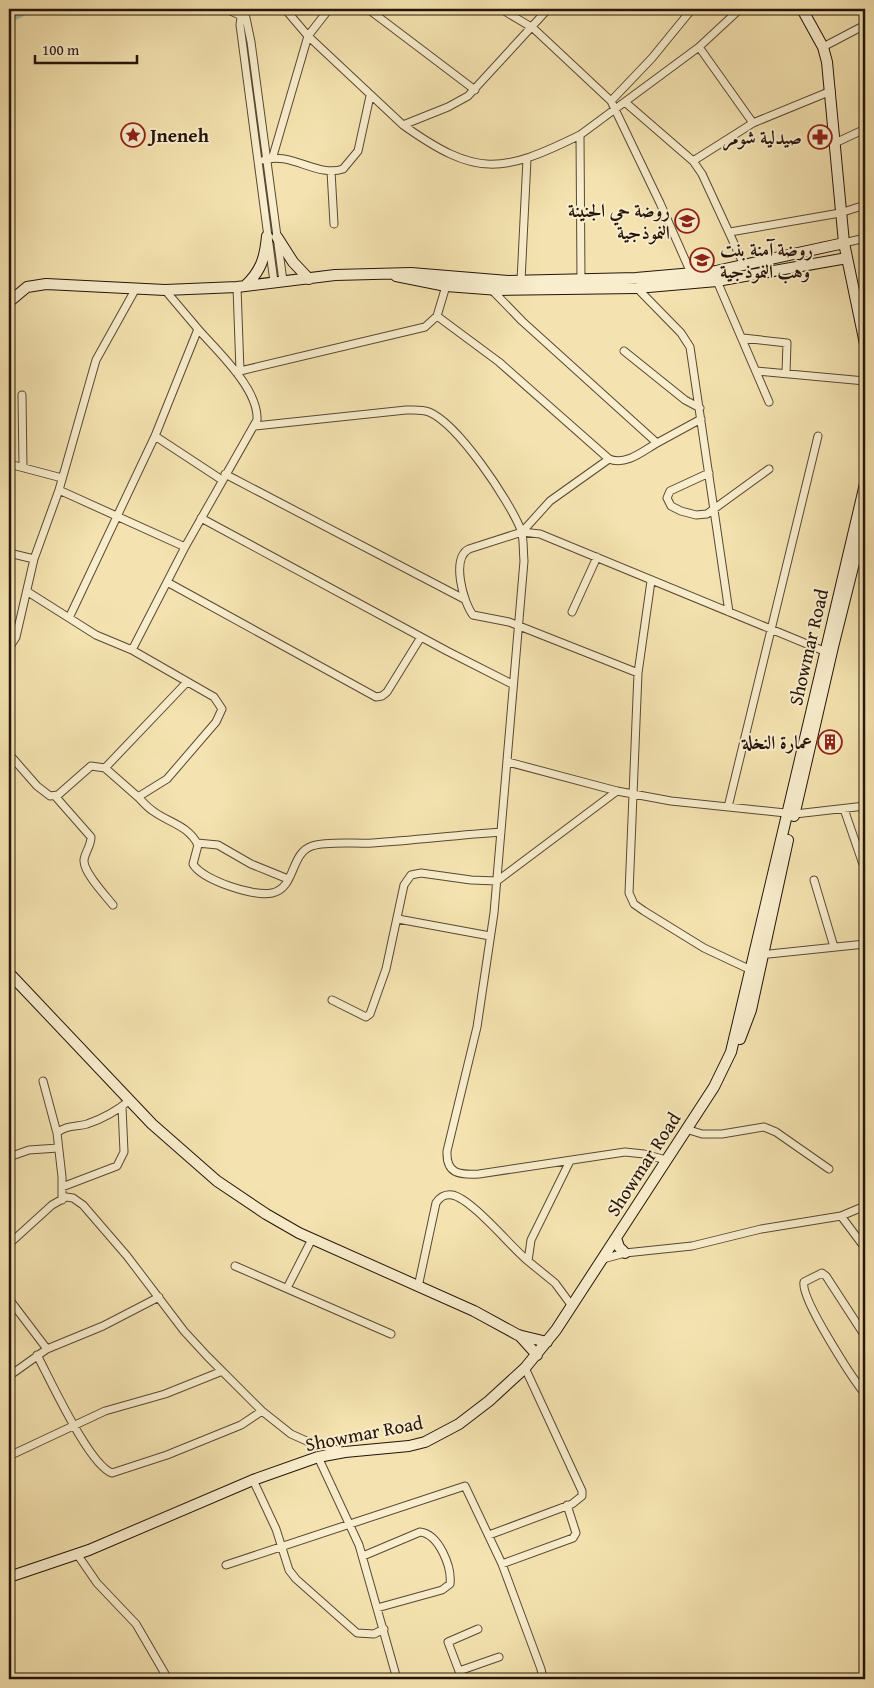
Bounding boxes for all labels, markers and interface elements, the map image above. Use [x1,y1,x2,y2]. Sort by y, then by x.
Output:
scale bar [35,32,138,64]
text: 100 m [42,39,80,60]
place label: Jneneh [147,121,210,149]
place icon: Jneneh [120,122,146,148]
place label: صيدلية شومر [723,123,802,151]
pharmacy icon: صيدلية شومر [807,124,833,150]
place label: روضة حي الجنينة النموذجية [568,196,670,246]
school or university icon: روضة حي الجنينة النموذجية [674,208,700,234]
place label: روضة آمنة بنت وهب النموذجية [720,235,814,285]
school or university icon: روضة آمنة بنت وهب النموذجية [689,247,715,273]
street label: Showmar Road [781,585,835,708]
place label: عمارة النخلة [741,728,812,756]
building icon: عمارة النخلة [817,729,843,755]
street label: Showmar Road [599,1106,688,1222]
street label: Showmar Road [303,1408,426,1458]

